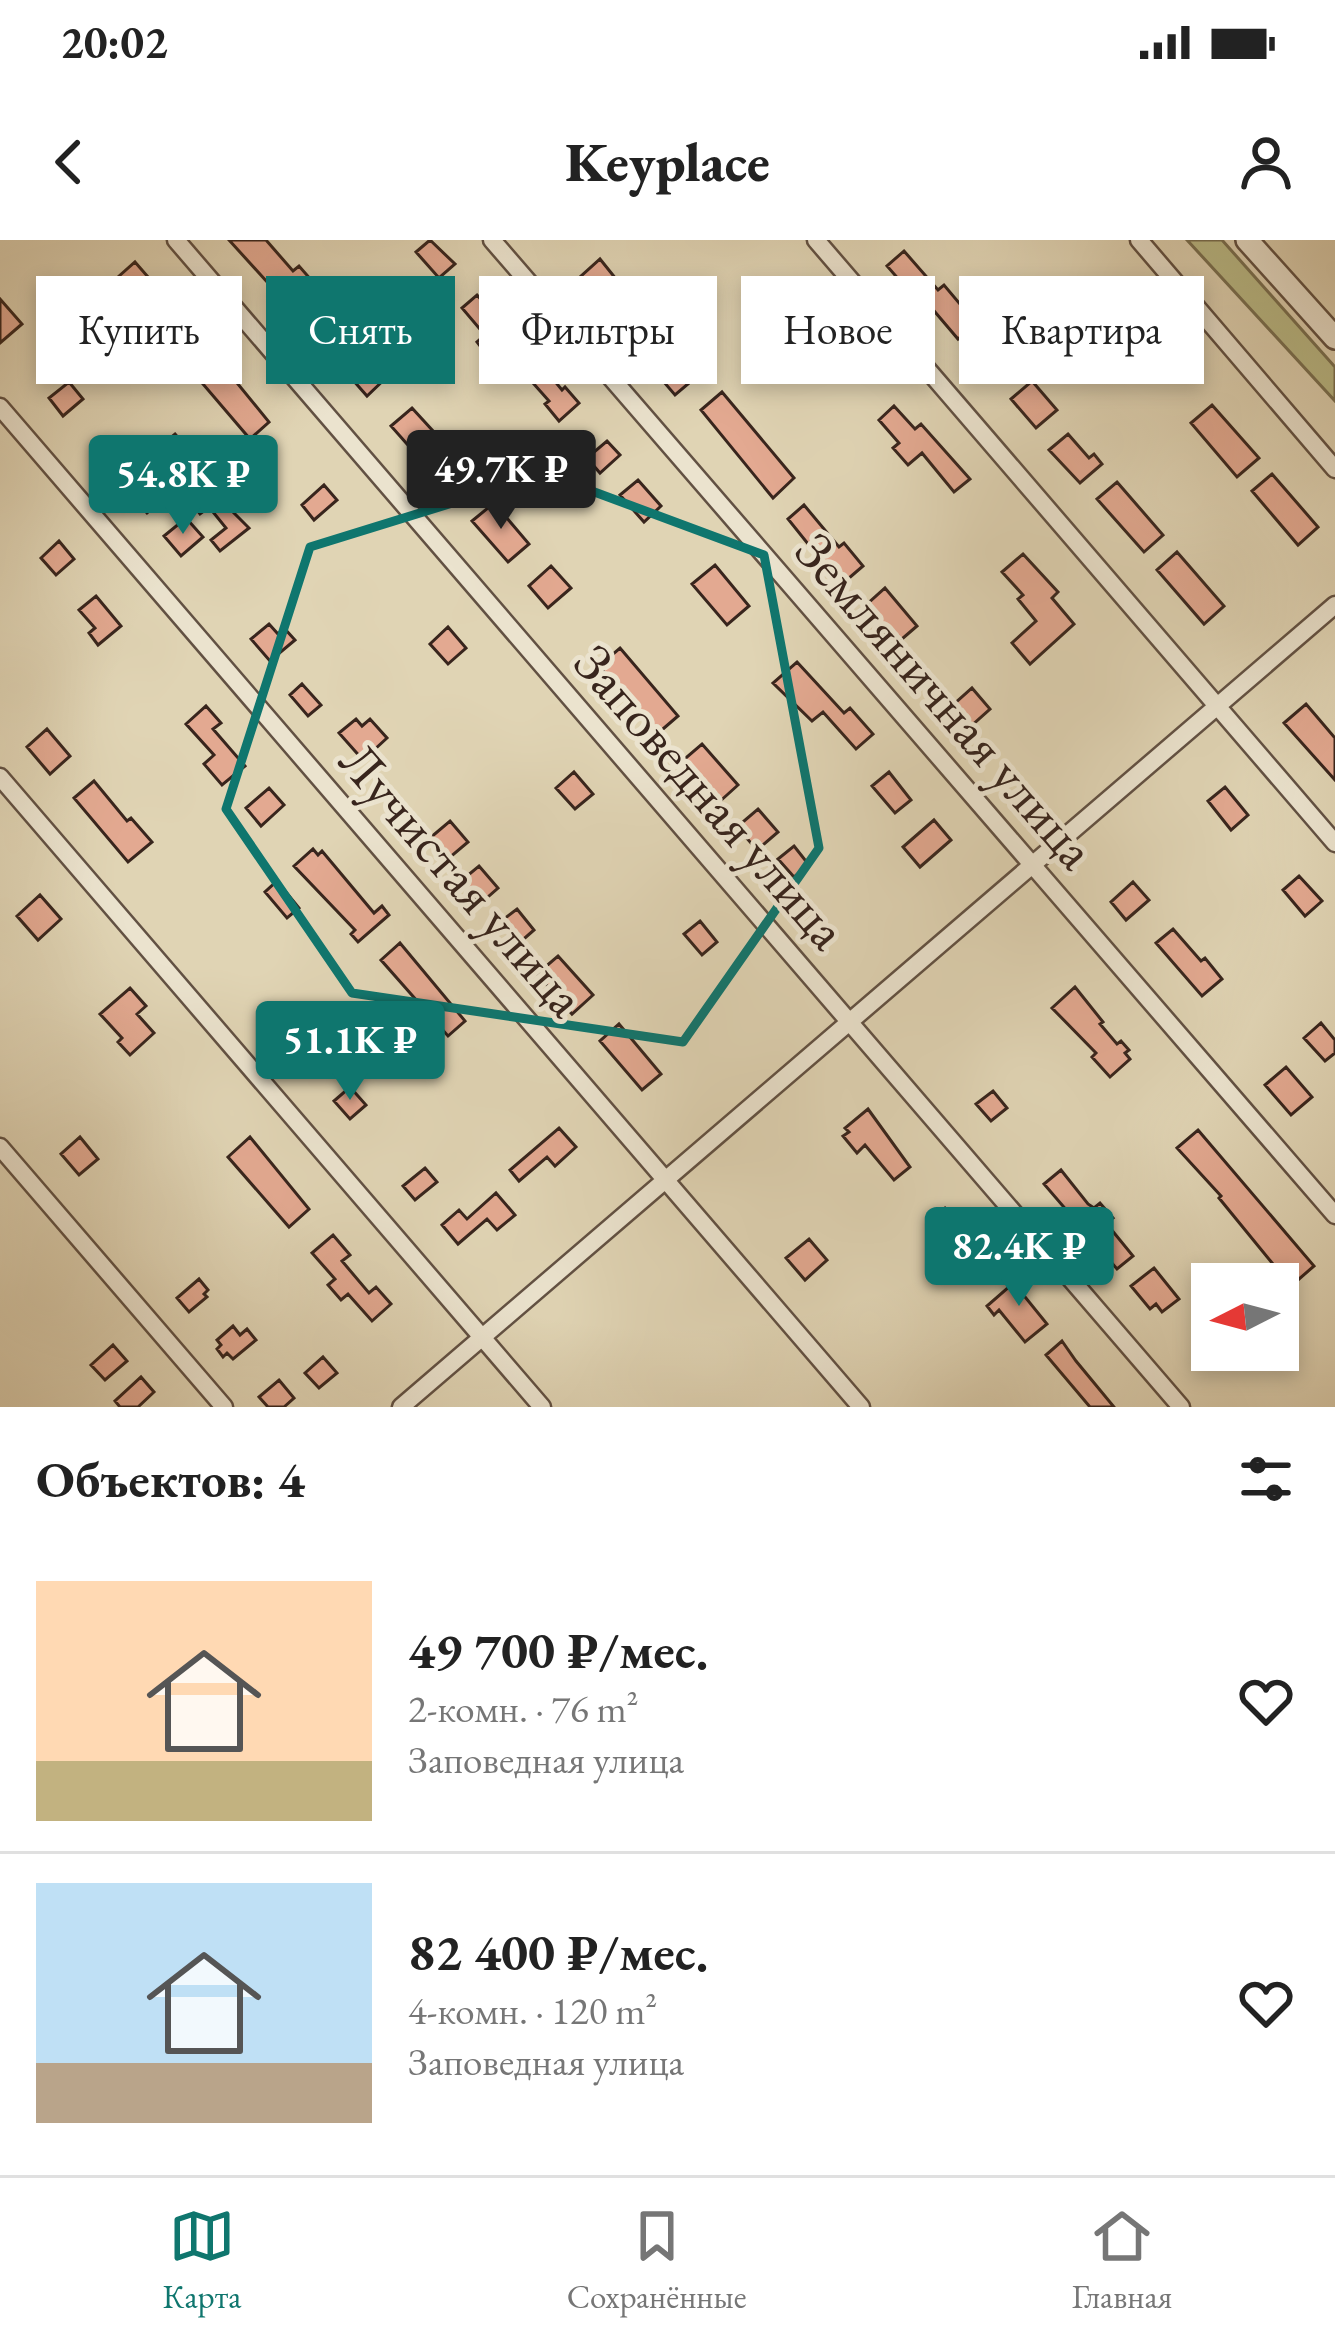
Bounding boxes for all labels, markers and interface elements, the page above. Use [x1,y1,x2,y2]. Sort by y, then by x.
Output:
text: 20:02 [60,13,168,71]
text: Keyplace [565,127,770,197]
icon: back [36,129,102,195]
icon: person [1233,129,1299,195]
chip: Купить [36,276,242,384]
chip: Снять [266,276,455,384]
chip: Фильтры [479,276,717,384]
chip: Новое [741,276,935,384]
chip: Квартира [959,276,1204,384]
pin: 49.7K ₽ [390,430,612,532]
pin: 54.8K ₽ [72,435,294,537]
text: 49.7K ₽ [434,443,568,494]
text: 54.8K ₽ [116,448,250,499]
street label: Земляничная улица [780,517,1112,883]
street label: Заповедная улица [559,629,863,964]
street label: Лучистая улица [325,727,602,1031]
pin: 51.1K ₽ [239,1001,461,1103]
text: 51.1K ₽ [283,1014,417,1065]
pin: 82.4K ₽ [908,1207,1130,1309]
text: 82.4K ₽ [952,1220,1086,1271]
north arrow [1191,1263,1299,1371]
map controls [1191,1263,1299,1371]
text: Объектов: 4 [36,1446,305,1512]
icon: filters [1233,1446,1299,1512]
text: 49 700 ₽/мес. [408,1617,708,1683]
icon: home [132,1629,276,1773]
icon: heart [1233,1668,1299,1734]
text: 2-комн. · 76 m² [408,1683,639,1734]
text: Заповедная улица [408,1734,684,1785]
text: 82 400 ₽/мес. [408,1919,708,1985]
icon: home [132,1931,276,2075]
icon: heart [1233,1970,1299,2036]
text: 4-комн. · 120 m² [408,1985,657,2036]
text: Заповедная улица [408,2036,684,2087]
tab: Карта [163,2203,241,2318]
tab: Сохранённые [567,2203,747,2318]
tab: Главная [1072,2203,1172,2318]

